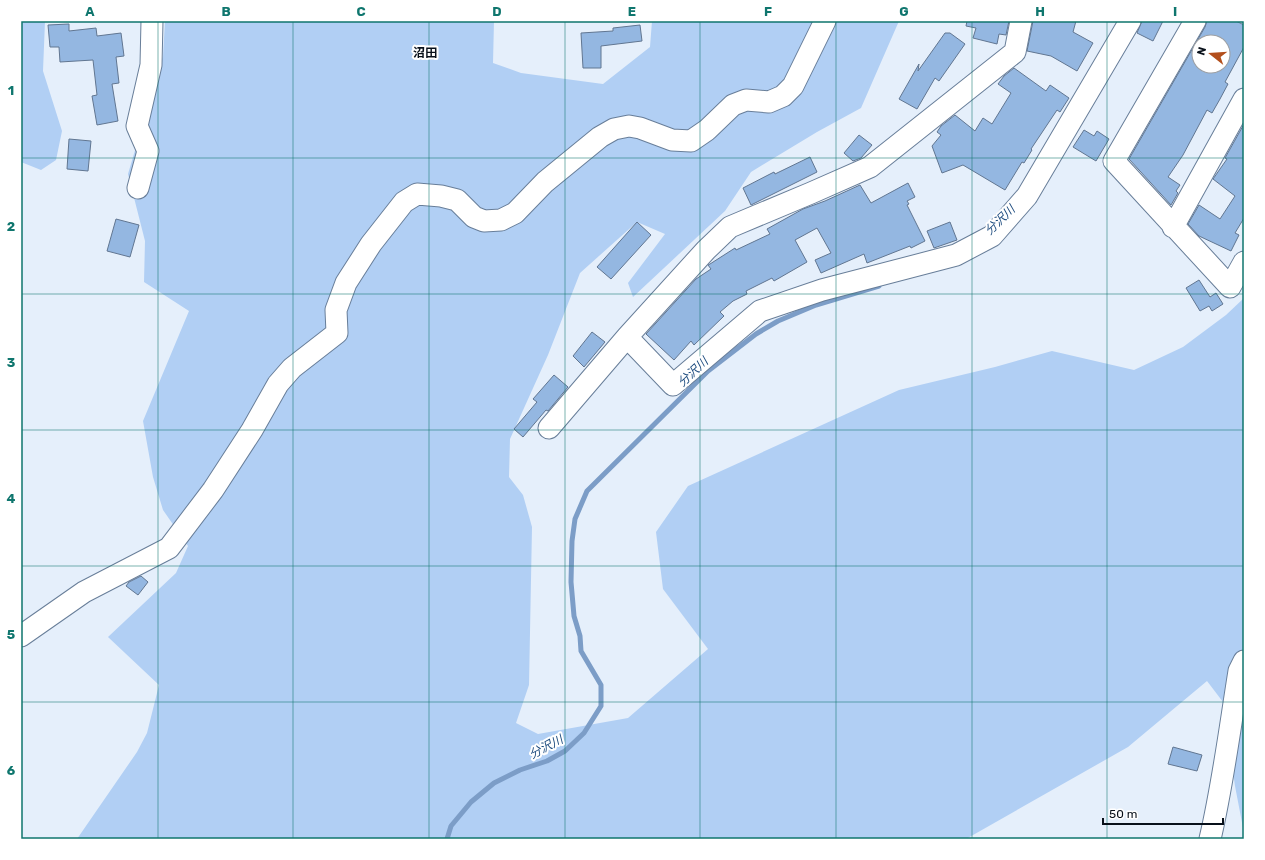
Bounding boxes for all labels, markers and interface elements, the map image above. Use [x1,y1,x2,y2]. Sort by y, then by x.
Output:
text: A [85,4,95,19]
text: B [221,4,231,19]
text: C [356,4,366,19]
text: D [492,4,502,19]
text: E [628,4,636,19]
text: F [764,4,772,19]
text: G [899,4,909,19]
text: H [1035,4,1045,19]
text: I [1173,4,1177,19]
north arrow [1191,34,1231,74]
text: N [1195,45,1209,57]
district label: 沼田 [413,46,437,60]
text: 1 [8,83,14,98]
water label: 分沢川 [982,201,1019,238]
text: 2 [7,219,15,234]
water label: 分沢川 [675,353,712,389]
text: 3 [7,355,16,370]
text: 4 [7,491,16,506]
text: 5 [7,627,15,642]
water label: 分沢川 [527,731,567,762]
text: 6 [7,763,16,778]
scale bar [1103,800,1223,826]
text: 50 m [1109,807,1137,821]

